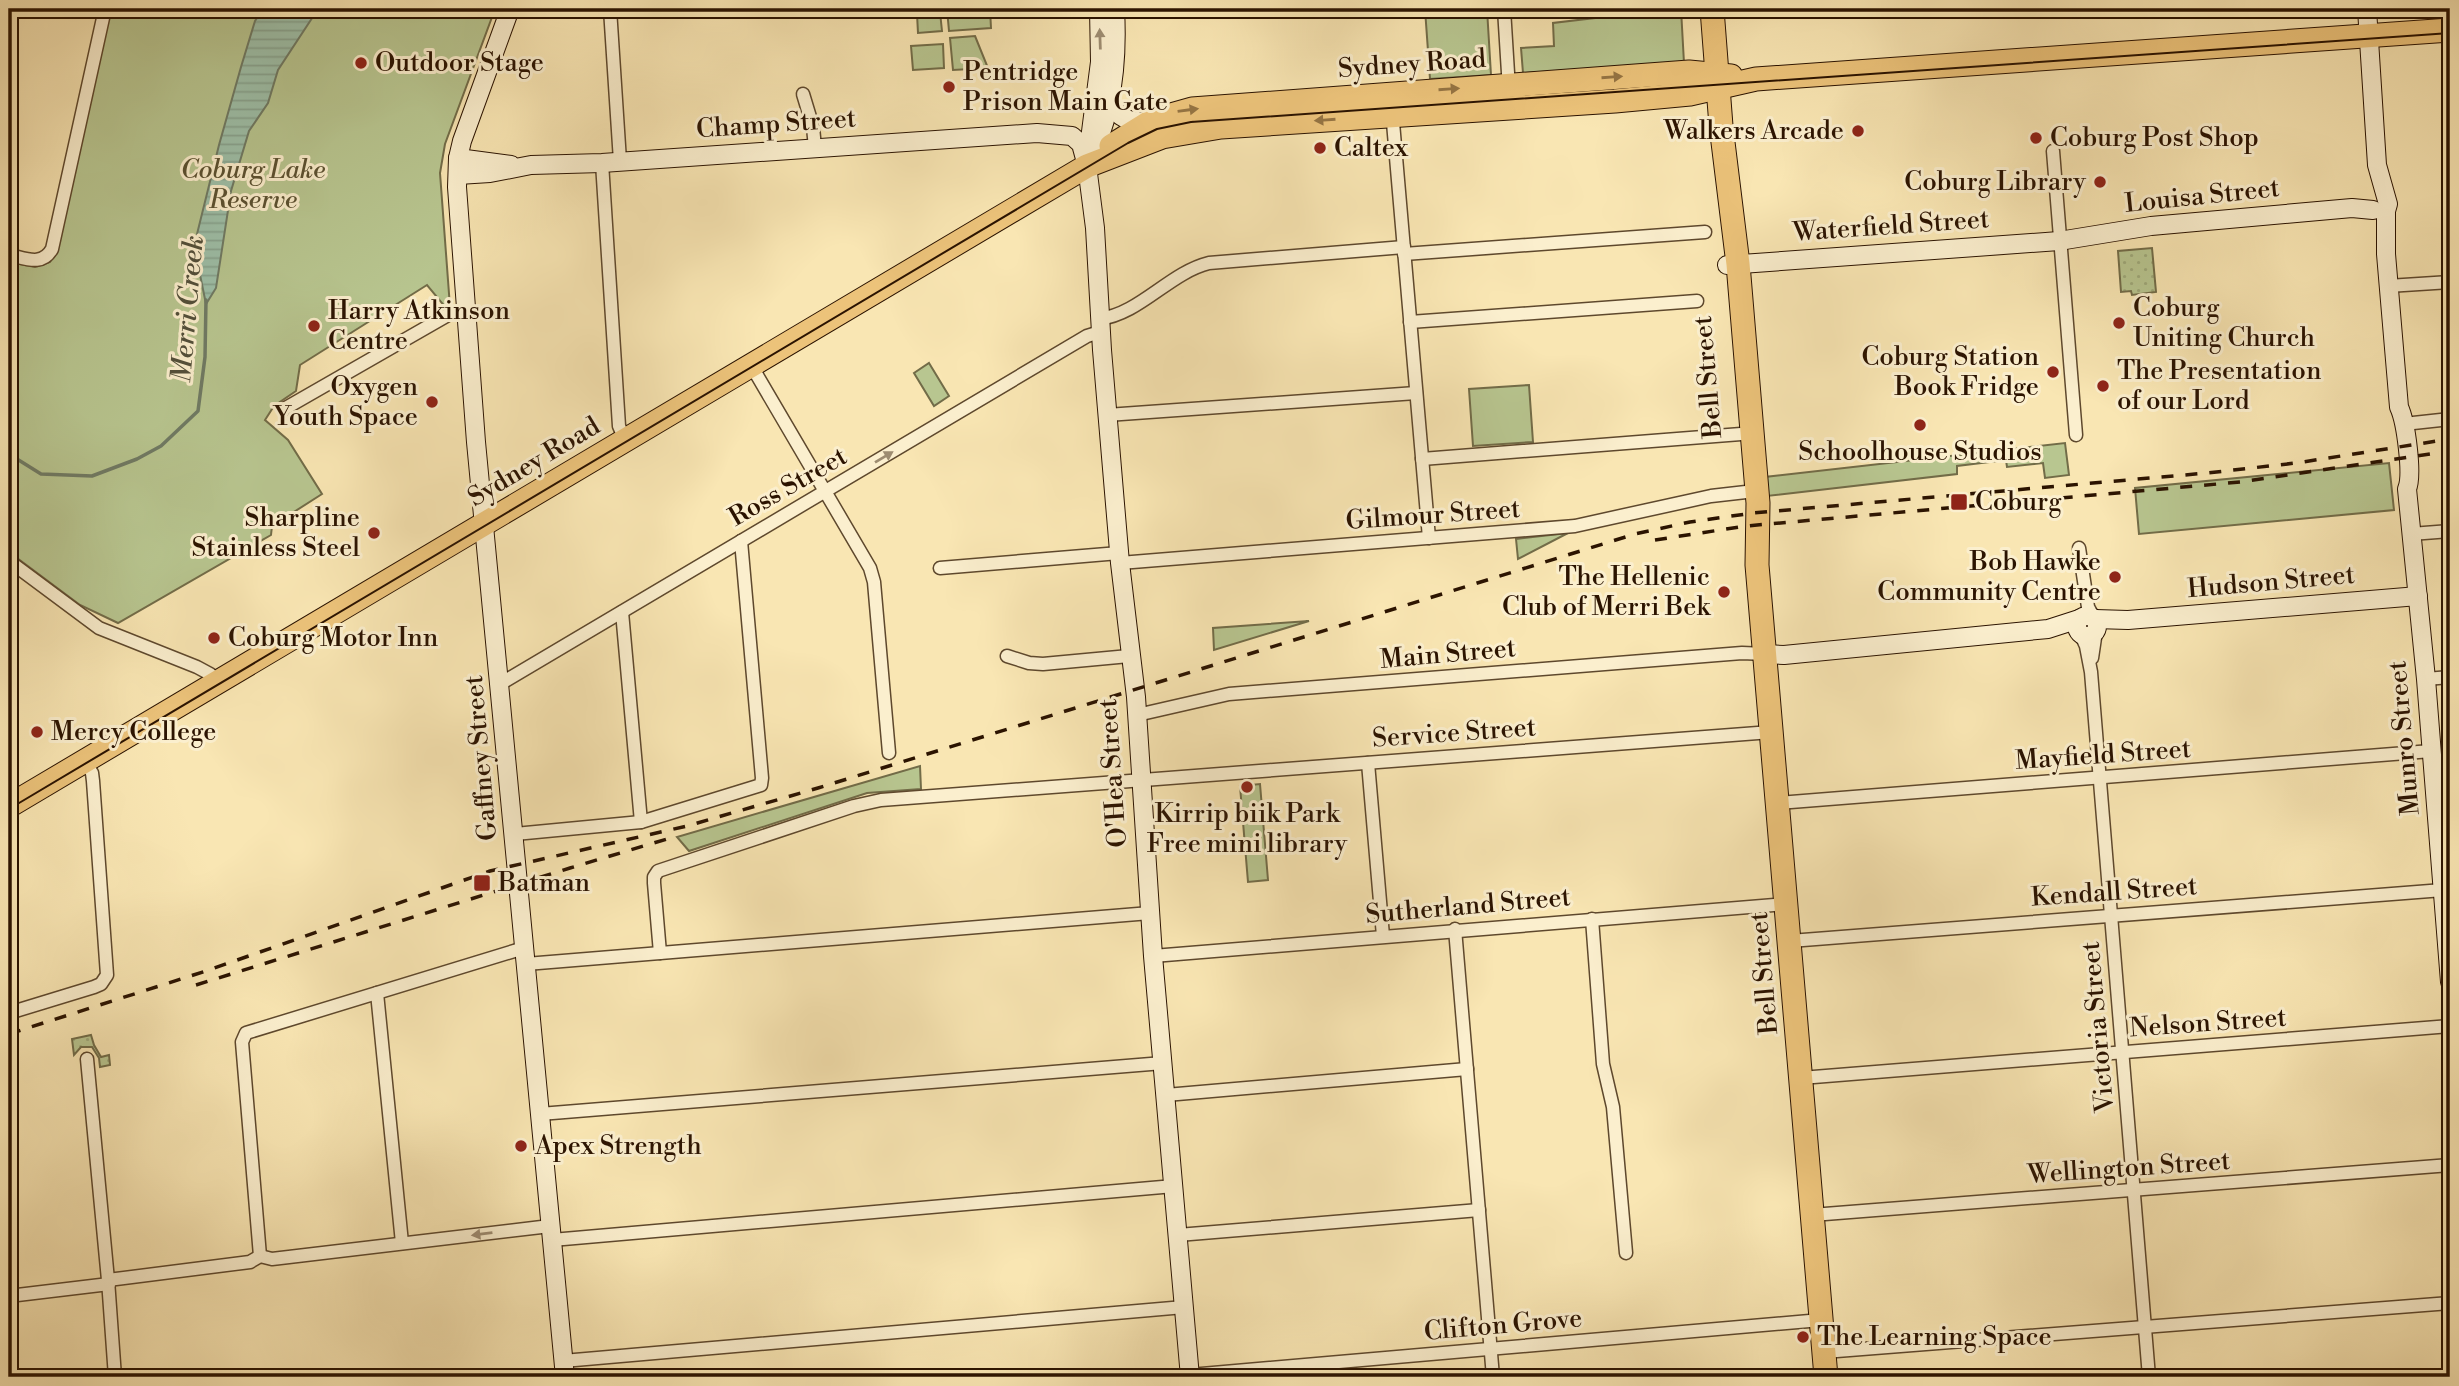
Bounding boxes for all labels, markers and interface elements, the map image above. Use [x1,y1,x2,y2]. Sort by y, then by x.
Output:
one-way arrow [1095,28,1106,50]
street label: Sydney Road [1337,43,1487,85]
place label: Outdoor Stage [375,47,544,79]
marker: Outdoor Stage [353,55,369,71]
place label: Pentridge Prison Main Gate [963,56,1168,118]
one-way arrow [1601,71,1623,82]
marker: Pentridge Prison Main Gate [941,79,957,95]
one-way arrow [1439,83,1461,94]
street label: Champ Street [695,102,857,146]
one-way arrow [1177,104,1199,115]
one-way arrow [1313,115,1335,126]
place label: Walkers Arcade [1663,115,1844,147]
place label: Coburg Post Shop [2050,122,2259,154]
marker: Walkers Arcade [1850,123,1866,139]
marker: Coburg Post Shop [2028,130,2044,146]
place label: Caltex [1334,132,1409,164]
marker: Caltex [1312,140,1328,156]
park label: Coburg Lake Reserve [181,154,325,216]
place label: Coburg Library [1904,166,2086,198]
street label: Louisa Street [2123,172,2281,220]
marker: Coburg Library [2092,174,2108,190]
street label: Waterfield Street [1791,203,1990,249]
water label: Merri Creek [164,234,212,384]
place label: Coburg Uniting Church [2133,292,2315,354]
place label: Harry Atkinson Centre [328,295,510,357]
street label: Bell Street [1687,314,1729,441]
marker: Coburg Uniting Church [2111,315,2127,331]
marker: Harry Atkinson Centre [306,318,322,334]
place label: Coburg Station Book Fridge [1861,341,2039,403]
place label: The Presentation of our Lord [2117,355,2321,417]
marker: Coburg Station Book Fridge [2045,364,2061,380]
place label: Oxygen Youth Space [272,371,418,433]
marker: The Presentation of our Lord [2095,378,2111,394]
marker: Oxygen Youth Space [424,394,440,410]
street label: Sydney Road [462,410,606,514]
marker: Schoolhouse Studios [1912,417,1928,433]
place label: Schoolhouse Studios [1798,436,2042,468]
street label: Ross Street [723,440,853,534]
one-way arrow [875,451,894,463]
place label: Coburg [1975,486,2062,518]
marker: Coburg [1949,492,1969,512]
street label: Gilmour Street [1345,493,1521,537]
place label: Sharpline Stainless Steel [191,502,360,564]
marker: Sharpline Stainless Steel [366,525,382,541]
place label: Bob Hawke Community Centre [1877,546,2101,608]
street label: Hudson Street [2186,559,2356,605]
place label: The Hellenic Club of Merri Bek [1502,561,1711,623]
marker: Bob Hawke Community Centre [2107,569,2123,585]
marker: The Hellenic Club of Merri Bek [1716,584,1732,600]
place label: Coburg Motor Inn [228,622,438,654]
marker: Coburg Motor Inn [206,630,222,646]
street label: Main Street [1379,632,1517,676]
street label: Munro Street [2381,659,2427,817]
street label: Gaffney Street [458,674,504,842]
street label: O'Hea Street [1092,697,1134,849]
street label: Service Street [1371,711,1537,755]
place label: Mercy College [51,716,216,748]
marker: Mercy College [29,724,45,740]
street label: Mayfield Street [2014,733,2192,777]
marker: Kirrip biik Park Free mini library [1239,779,1255,795]
place label: Kirrip biik Park Free mini library [1147,798,1348,860]
place label: Batman [497,867,590,899]
street label: Kendall Street [2030,870,2198,914]
marker: Batman [472,873,492,893]
street label: Sutherland Street [1364,881,1572,931]
street label: Bell Street [1743,910,1785,1037]
street label: Victoria Street [2075,940,2122,1115]
street label: Nelson Street [2128,1002,2288,1044]
place label: Apex Strength [534,1130,702,1162]
marker: Apex Strength [513,1138,529,1154]
street label: Wellington Street [2026,1145,2231,1191]
one-way arrow [471,1228,493,1239]
street label: Clifton Grove [1423,1302,1583,1348]
place label: The Learning Space [1817,1321,2052,1353]
marker: The Learning Space [1795,1329,1811,1345]

